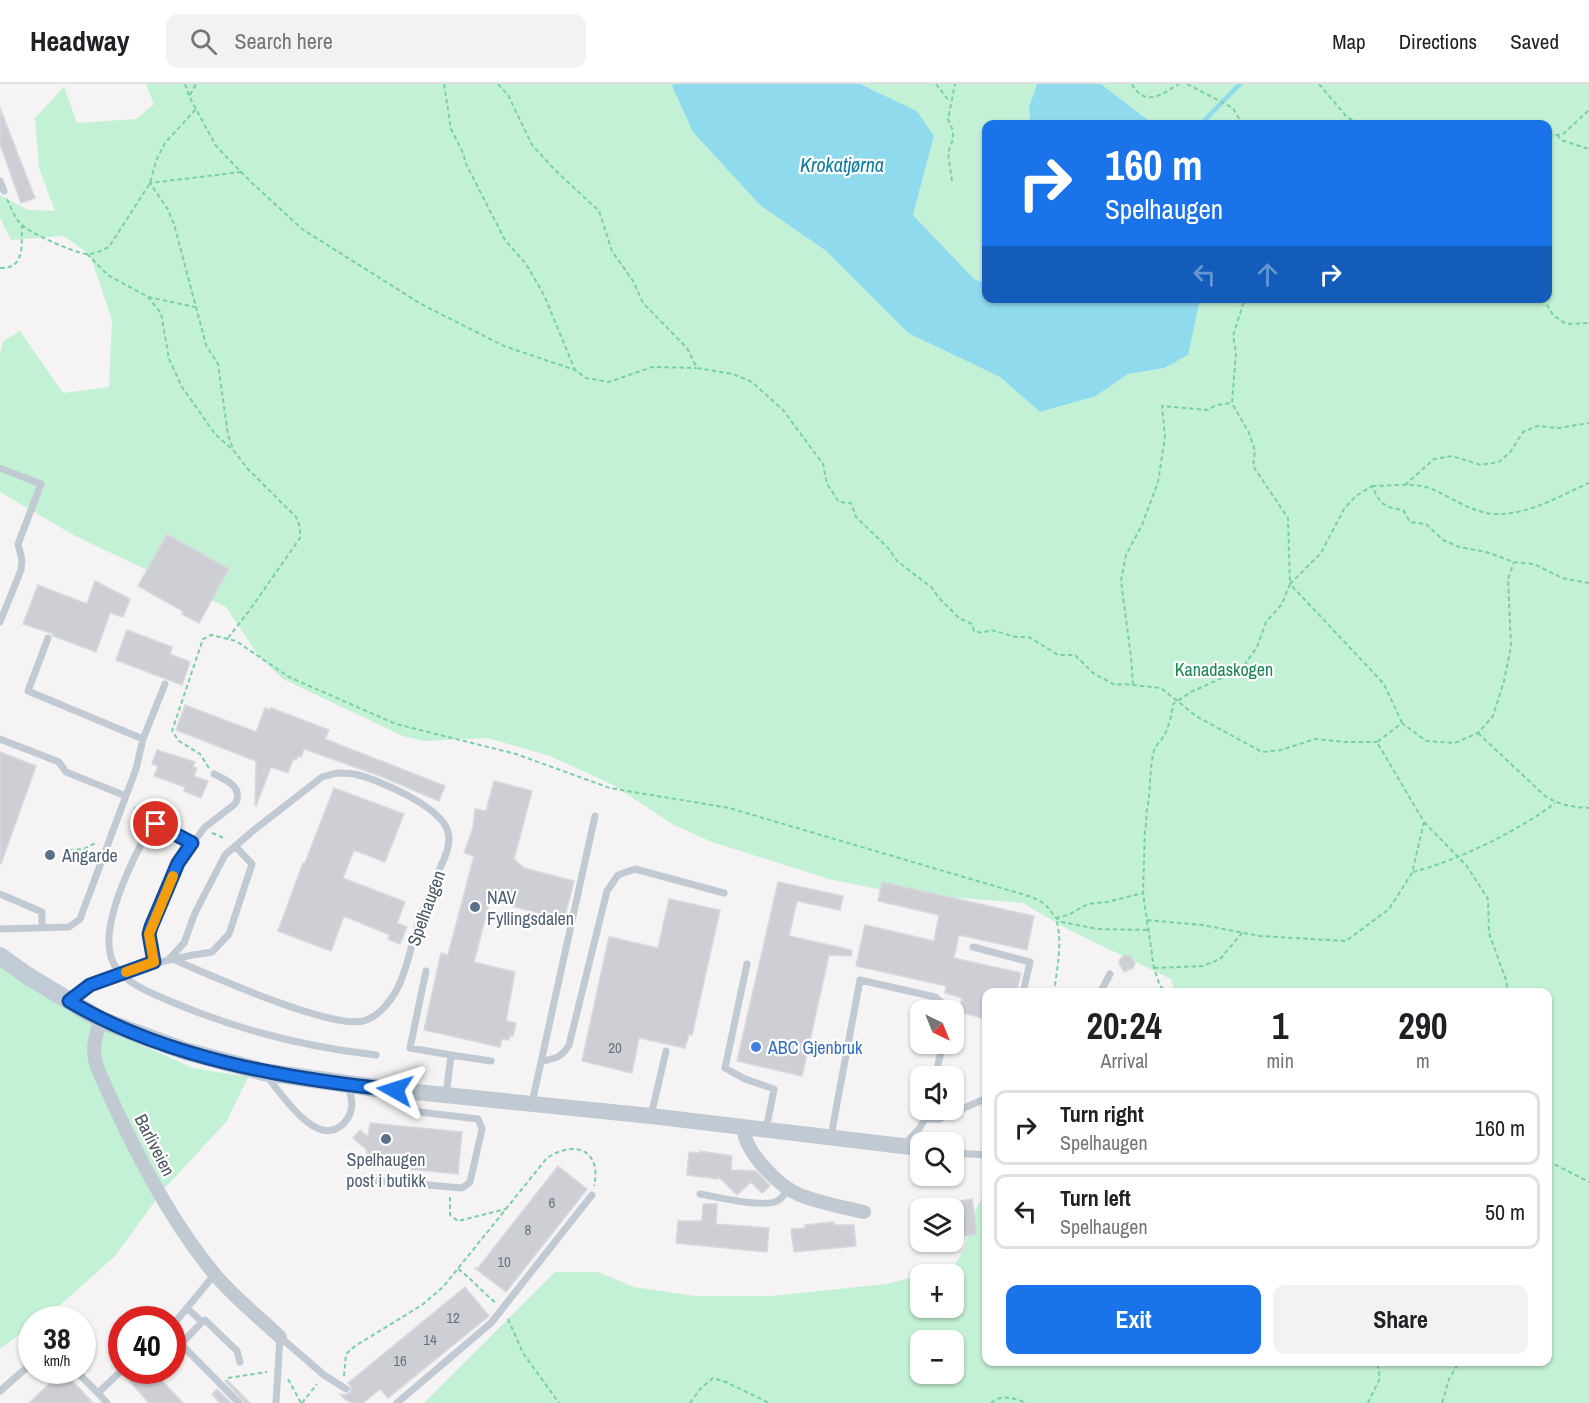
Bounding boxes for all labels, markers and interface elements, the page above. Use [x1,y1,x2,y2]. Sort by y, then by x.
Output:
search box [166,14,586,68]
text: Headway [30,22,130,60]
icon: search [187,25,220,58]
text: Search here [235,26,333,56]
text: Map [1332,27,1366,56]
text: Directions [1399,27,1477,56]
text: Saved [1510,27,1559,56]
text: 160 m [1105,137,1203,193]
icon: right [1006,144,1084,222]
water label: Krokatjørna [800,151,884,178]
text: Spelhaugen [1105,191,1223,227]
icon: left [1188,258,1221,291]
icon: ahead [1251,258,1284,291]
icon: right [1314,258,1347,291]
park label: Kanadaskogen [1175,657,1273,682]
pin [130,798,181,849]
icon: arrive [139,807,172,840]
place label: Angarde [61,843,118,868]
marker: Angarde [43,848,57,862]
street label: Spelhaugen [401,867,451,949]
place label: NAV Fyllingsdalen [487,885,574,931]
marker: NAV Fyllingsdalen [468,900,482,914]
north arrow [910,1000,964,1054]
map controls [910,1000,964,1384]
text: 20:24 [1086,1002,1162,1050]
text: 1 [1272,1002,1288,1050]
text: 290 [1398,1002,1448,1050]
place label: ABC Gjenbruk [767,1035,863,1060]
house number: 20 [608,1037,622,1058]
marker: ABC Gjenbruk [749,1040,763,1054]
text: Arrival [1101,1047,1148,1074]
text: min [1266,1047,1294,1074]
text: m [1416,1047,1430,1074]
position arrow [363,1058,427,1122]
button: sound [910,1066,964,1120]
text: Turn right [1060,1099,1144,1129]
street label: Barliveien [129,1110,181,1180]
icon: right [1009,1111,1042,1144]
text: 160 m [1475,1113,1525,1143]
text: Spelhaugen [1060,1129,1148,1156]
marker: Spelhaugen post i butikk [379,1132,393,1146]
button: search [910,1132,964,1186]
place label: Spelhaugen post i butikk [346,1147,426,1193]
text: Turn left [1060,1183,1131,1213]
house number: 6 [549,1192,556,1213]
icon: left [1009,1195,1042,1228]
text: 50 m [1485,1197,1525,1227]
button: layers [910,1198,964,1252]
text: Spelhaugen [1060,1213,1148,1240]
house number: 8 [525,1219,532,1240]
house number: 10 [497,1251,511,1272]
button: + [910,1264,964,1318]
button: Exit [1006,1285,1261,1354]
button: Share [1273,1285,1528,1354]
speed limit sign: 40 [108,1306,186,1384]
house number: 12 [446,1307,460,1328]
text: 38 [43,1318,71,1358]
house number: 14 [423,1329,437,1350]
button: − [910,1330,964,1384]
text: km/h [44,1350,70,1371]
house number: 16 [393,1350,407,1371]

